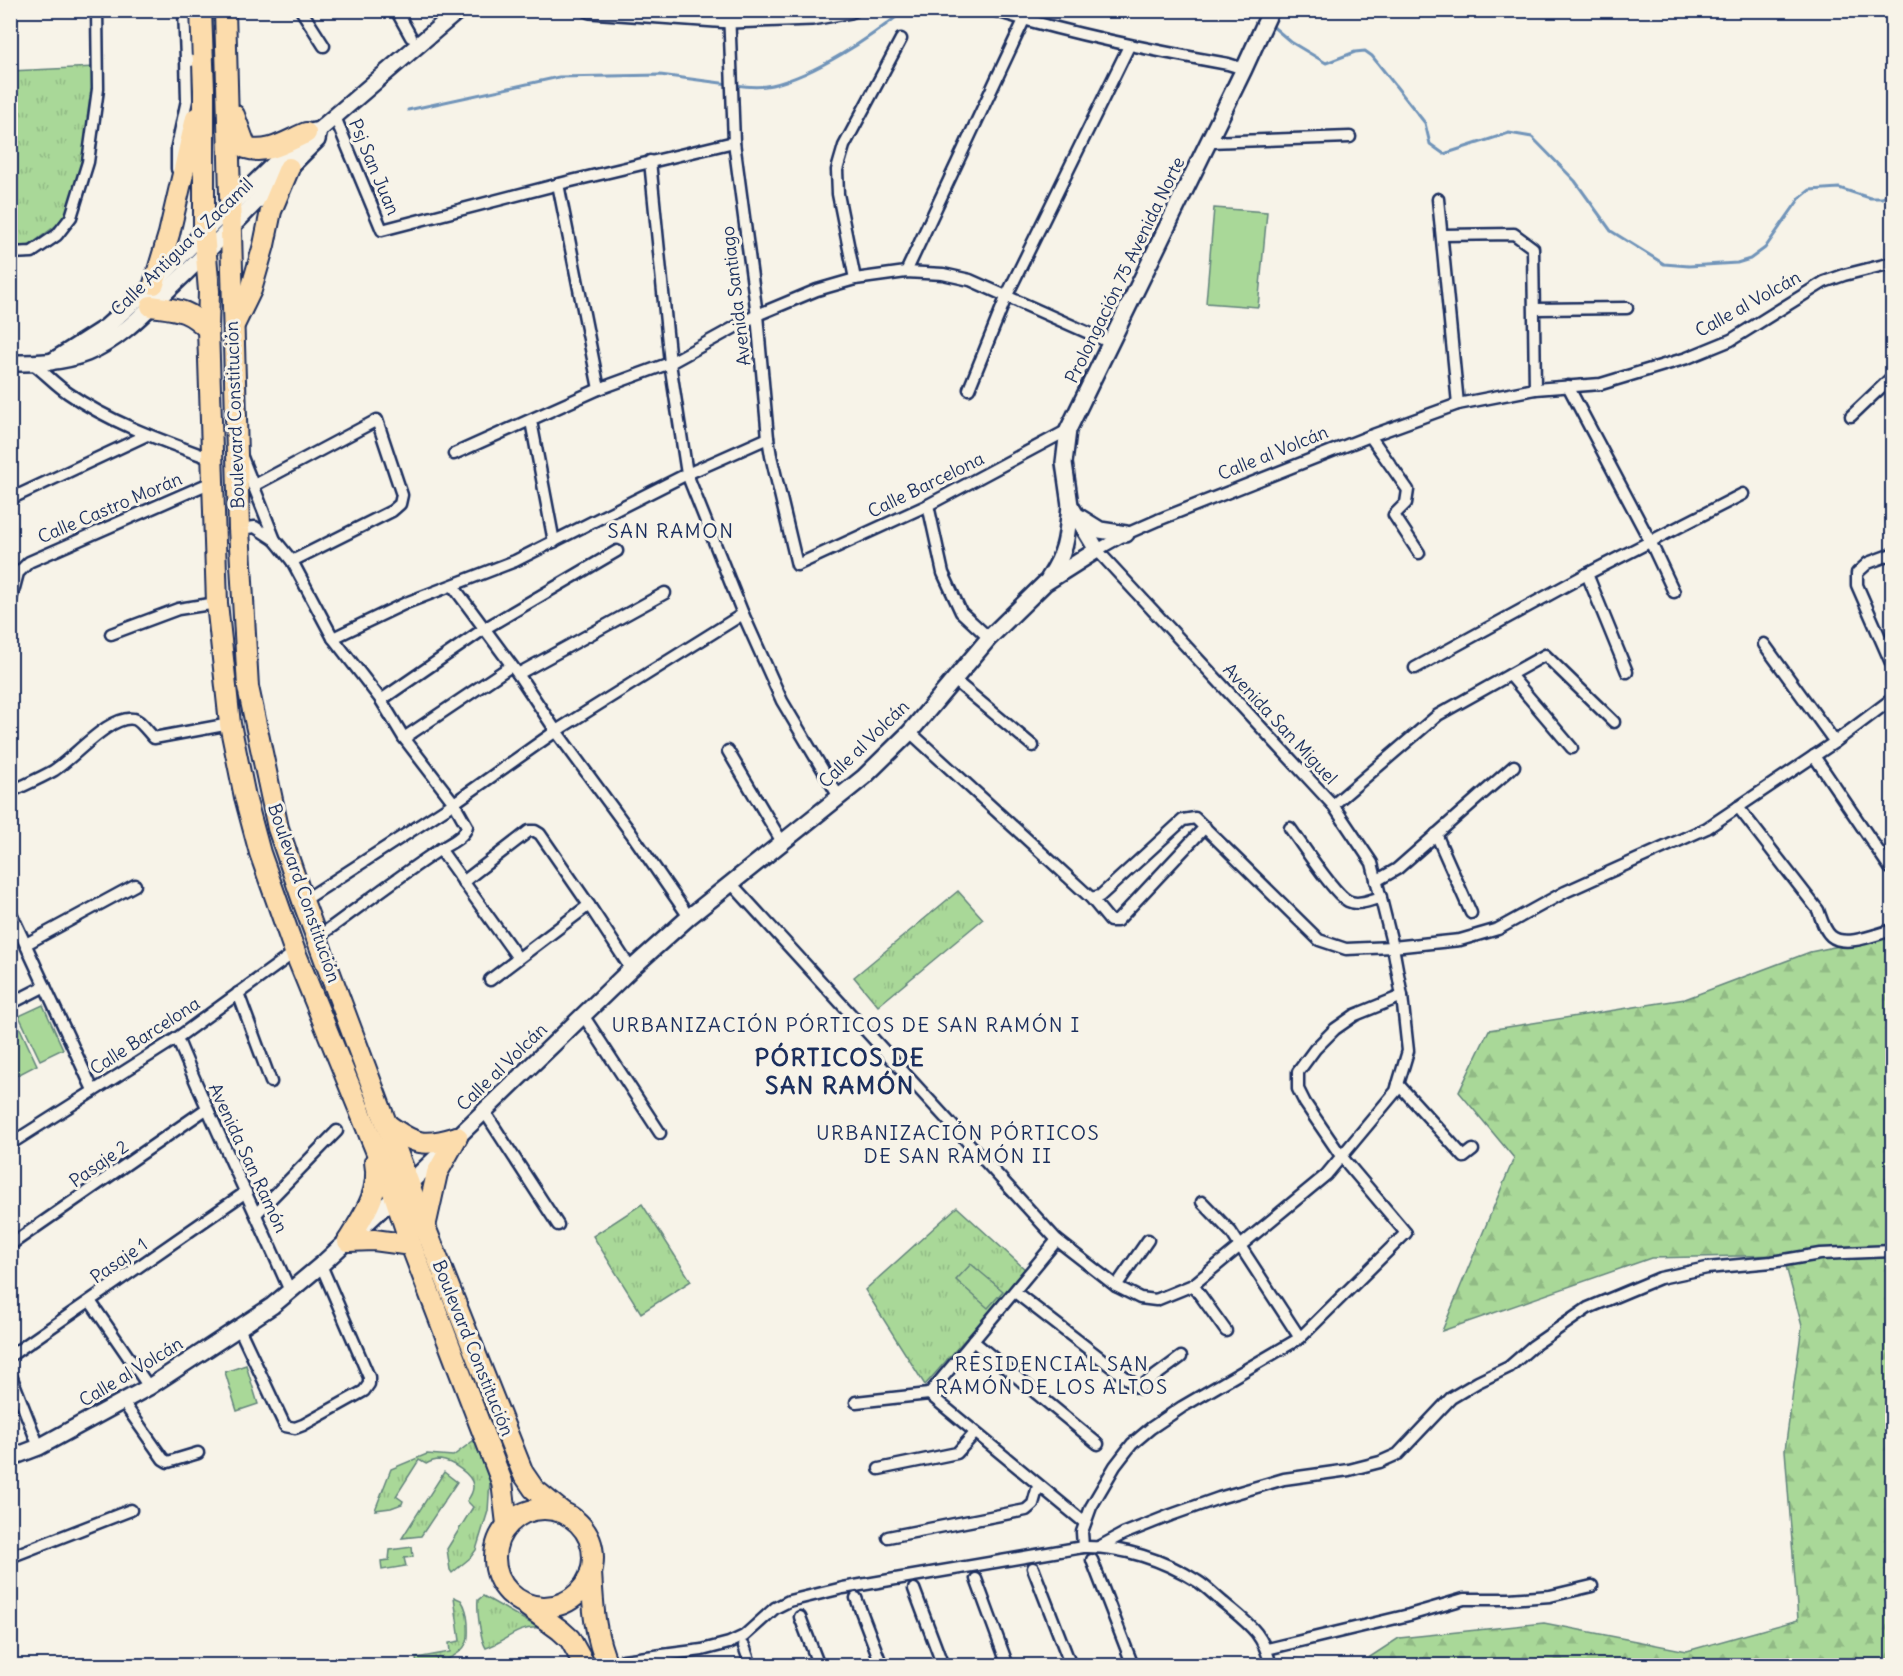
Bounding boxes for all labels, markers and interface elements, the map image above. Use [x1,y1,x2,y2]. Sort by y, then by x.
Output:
street label: Psj San Juan [344,115,405,218]
street label: Prolongación 75 Avenida Norte [1060,153,1190,387]
street label: Calle Antigua a Zacamil [106,173,258,320]
street label: Avenida Santiago [716,225,755,367]
street label: Calle al Volcán [1691,265,1805,342]
street label: Boulevard Constitución [220,321,249,509]
street label: Calle al Volcán [1214,420,1331,485]
street label: Calle Barcelona [864,446,988,523]
street label: Calle Castro Morán [34,467,185,548]
district label: SAN RAMON [607,518,735,543]
street label: Avenida San Miguel [1218,658,1342,789]
street label: Calle al Volcán [814,695,914,793]
street label: Boulevard Constitución [263,800,346,985]
street label: Calle Barcelona [85,991,204,1080]
district label: URBANIZACIÓN PÓRTICOS DE SAN RAMÓN I [611,1012,1081,1037]
street label: Calle al Volcán [452,1018,552,1116]
district label: PÓRTICOS DE SAN RAMÓN [755,1042,925,1100]
street label: Avenida San Ramón [204,1079,293,1236]
district label: URBANIZACIÓN PÓRTICOS DE SAN RAMÓN II [816,1120,1100,1168]
street label: Pasaje 2 [65,1135,133,1192]
street label: Pasaje 1 [86,1233,152,1288]
street label: Boulevard Constitución [428,1256,519,1439]
street label: Calle al Volcán [75,1332,187,1412]
district label: RESIDENCIAL SAN RAMÓN DE LOS ALTOS [935,1351,1169,1399]

